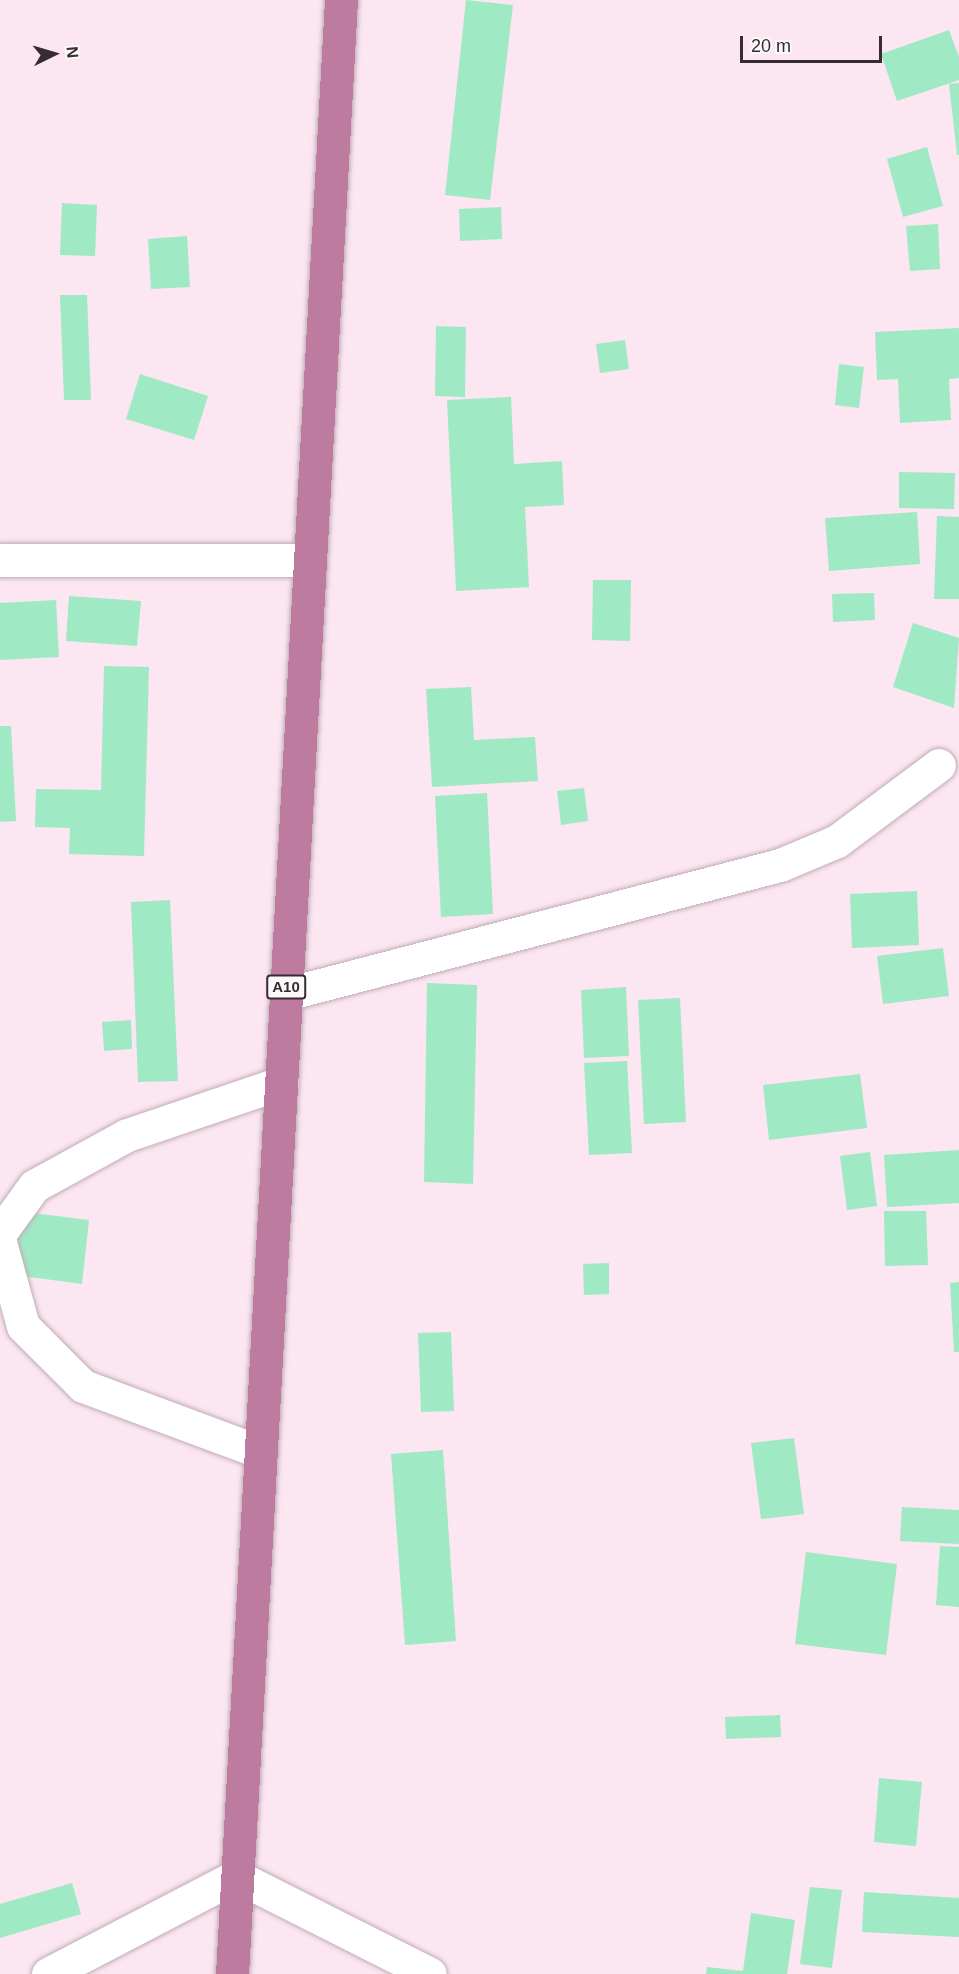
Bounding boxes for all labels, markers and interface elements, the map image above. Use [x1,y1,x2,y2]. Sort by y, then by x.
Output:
north arrow [24,24,84,84]
scale bar [743,24,886,62]
text: 20 m [751,36,791,56]
text: N [63,46,81,59]
road number: A10 [265,975,307,999]

